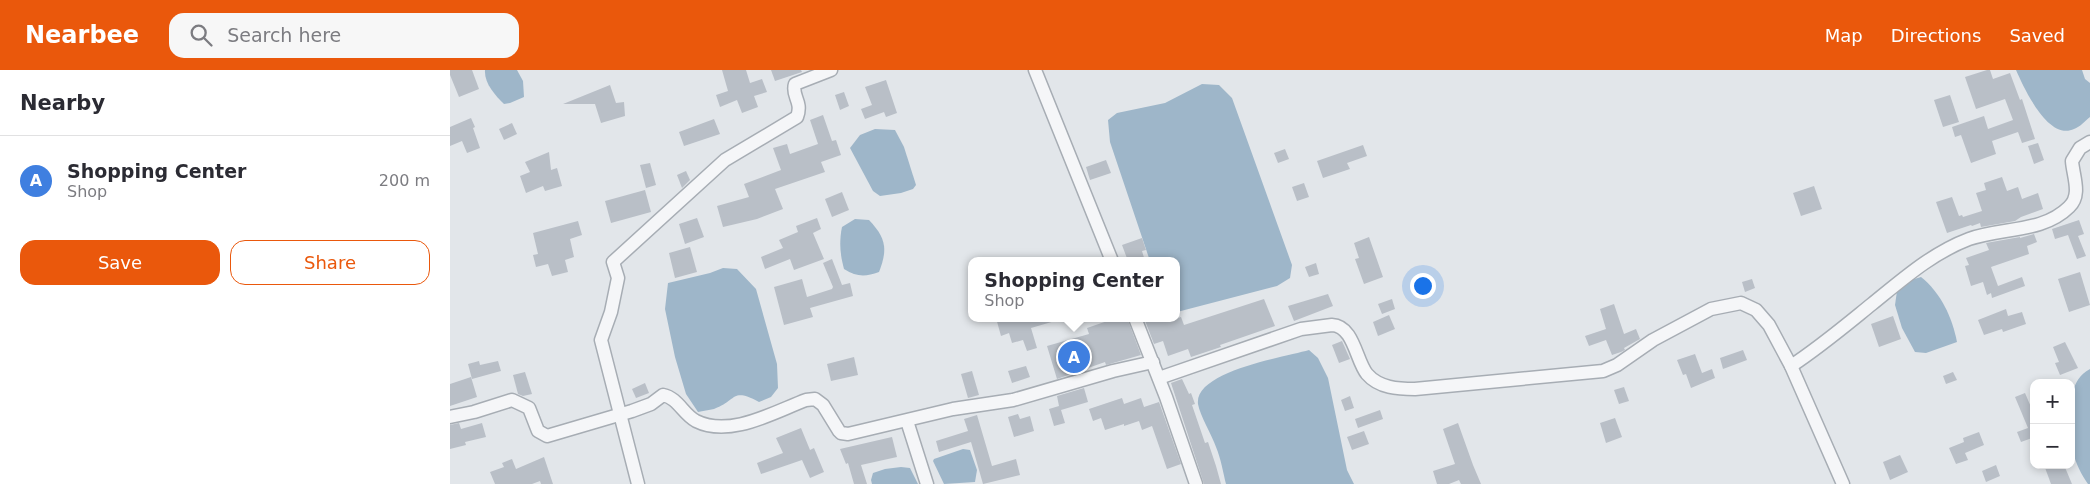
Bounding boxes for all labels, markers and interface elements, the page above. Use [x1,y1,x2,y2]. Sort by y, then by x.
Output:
search box [169,13,519,58]
text: Nearbee [25,21,139,49]
icon: search [187,21,215,49]
text: Search here [227,24,341,46]
text: Map [1825,25,1863,46]
text: Directions [1891,25,1981,46]
text: Saved [2009,25,2065,46]
text: Nearby [20,91,105,115]
text: Shopping Center [67,160,246,182]
text: A [30,171,42,190]
text: 200 m [379,171,430,190]
text: Shop [67,182,107,201]
button: Save [20,240,220,285]
button: Share [230,240,430,285]
popup [968,257,1180,322]
text: Shopping Center [984,269,1164,291]
your location [1410,273,1436,299]
text: Shop [984,291,1025,310]
pin: A [1058,338,1090,376]
map controls [2030,379,2075,469]
button: + [2030,379,2075,424]
button: − [2030,424,2075,469]

